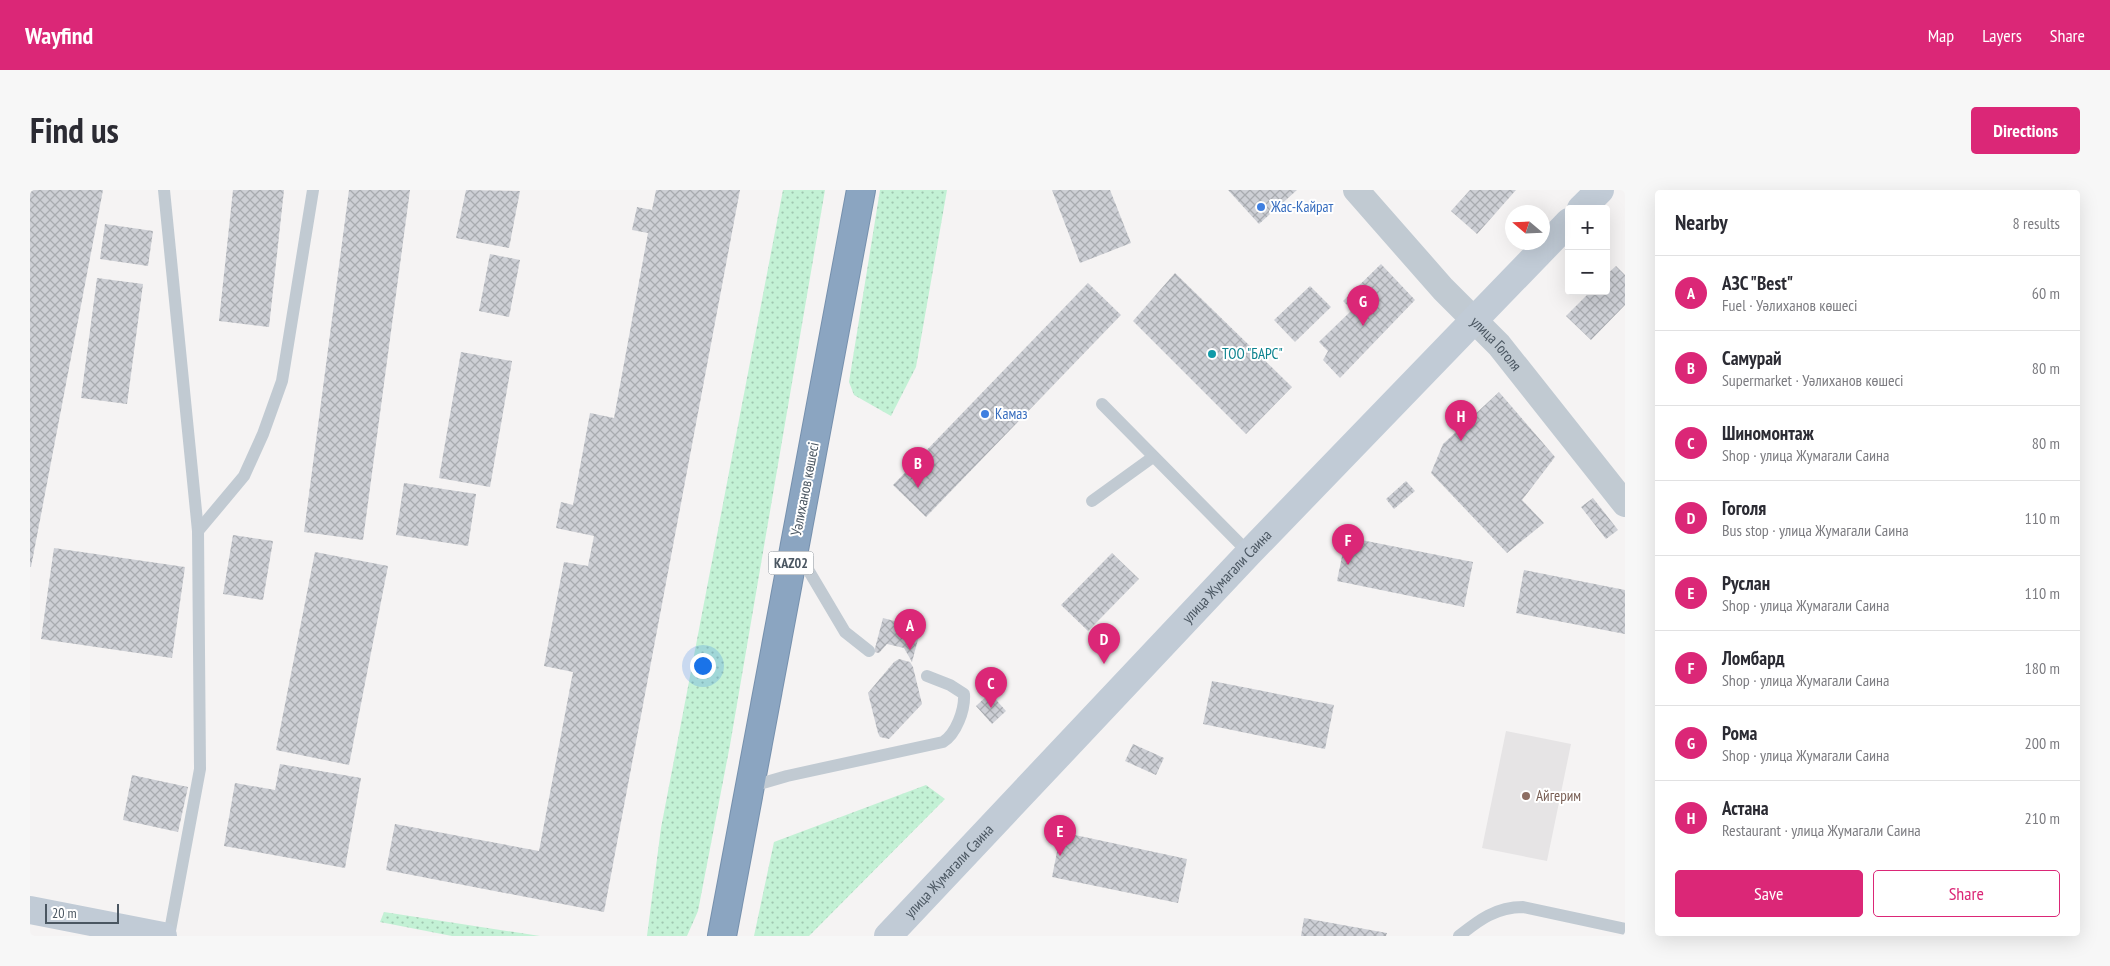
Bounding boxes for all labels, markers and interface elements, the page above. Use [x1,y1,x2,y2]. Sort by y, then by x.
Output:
text: Wayfind [25,20,93,51]
text: Map [1928,24,1954,47]
text: Layers [1982,24,2022,47]
text: Share [2050,24,2085,47]
text: Find us [30,107,119,153]
button: Directions [1971,107,2080,154]
place label: Жас-Кайрат [1270,197,1333,216]
marker: Жас-Кайрат [1255,201,1267,213]
north arrow [1505,205,1550,250]
map controls [1565,205,1610,295]
button: + [1565,205,1610,250]
text: Nearby [1675,209,1728,236]
text: 8 results [2013,213,2060,233]
button: − [1565,250,1610,295]
text: АЗС "Best" [1722,271,1793,295]
text: A [1687,283,1695,303]
text: 60 m [2032,283,2060,303]
pin: G [1347,285,1379,326]
text: Fuel · Уәлиханов көшесі [1722,295,1857,315]
street label: улица Гоголя [1467,312,1526,375]
place label: ТОО "БАРС" [1222,344,1283,363]
text: Самурай [1722,346,1782,370]
marker: ТОО "БАРС" [1206,348,1218,360]
text: B [1687,358,1695,378]
text: 80 m [2032,358,2060,378]
text: Supermarket · Уәлиханов көшесі [1722,370,1904,390]
pin: H [1445,400,1477,441]
place label: Камаз [995,404,1028,423]
marker: Камаз [979,408,991,420]
text: Шиномонтаж [1722,421,1814,445]
text: C [1687,433,1695,453]
text: 80 m [2032,433,2060,453]
street label: Уәлиханов көшесі [786,440,823,537]
text: Shop · улица Жумагали Саина [1722,445,1889,465]
pin: B [902,447,934,488]
text: Гоголя [1722,496,1766,520]
text: D [1687,508,1695,528]
text: 110 m [2025,508,2060,528]
text: Bus stop · улица Жумагали Саина [1722,520,1909,540]
pin: F [1332,524,1364,565]
street label: улица Жумагали Саина [1178,526,1275,627]
road number: KАZ02 [768,552,814,574]
text: Руслан [1722,571,1770,595]
text: E [1688,583,1694,603]
text: 110 m [2025,583,2060,603]
text: Shop · улица Жумагали Саина [1722,595,1889,615]
pin: A [894,609,926,650]
pin: D [1088,623,1120,664]
text: Ломбард [1722,646,1785,670]
your location [690,653,716,679]
text: F [1688,658,1694,678]
text: 180 m [2025,658,2060,678]
pin: C [975,667,1007,708]
text: Shop · улица Жумагали Саина [1722,670,1889,690]
text: Рома [1722,721,1757,745]
text: G [1687,733,1695,753]
text: 200 m [2025,733,2060,753]
text: Shop · улица Жумагали Саина [1722,745,1889,765]
place label: Айгерим [1536,786,1581,805]
marker: Айгерим [1520,790,1532,802]
text: Астана [1722,796,1769,820]
text: H [1687,808,1695,828]
text: 210 m [2025,808,2060,828]
pin: E [1044,815,1076,856]
street label: улица Жумагали Саина [900,820,997,922]
text: Restaurant · улица Жумагали Саина [1722,820,1921,840]
button: Save [1675,870,1863,917]
button: Share [1873,870,2060,917]
scale bar [45,901,119,924]
text: 20 m [52,904,77,922]

